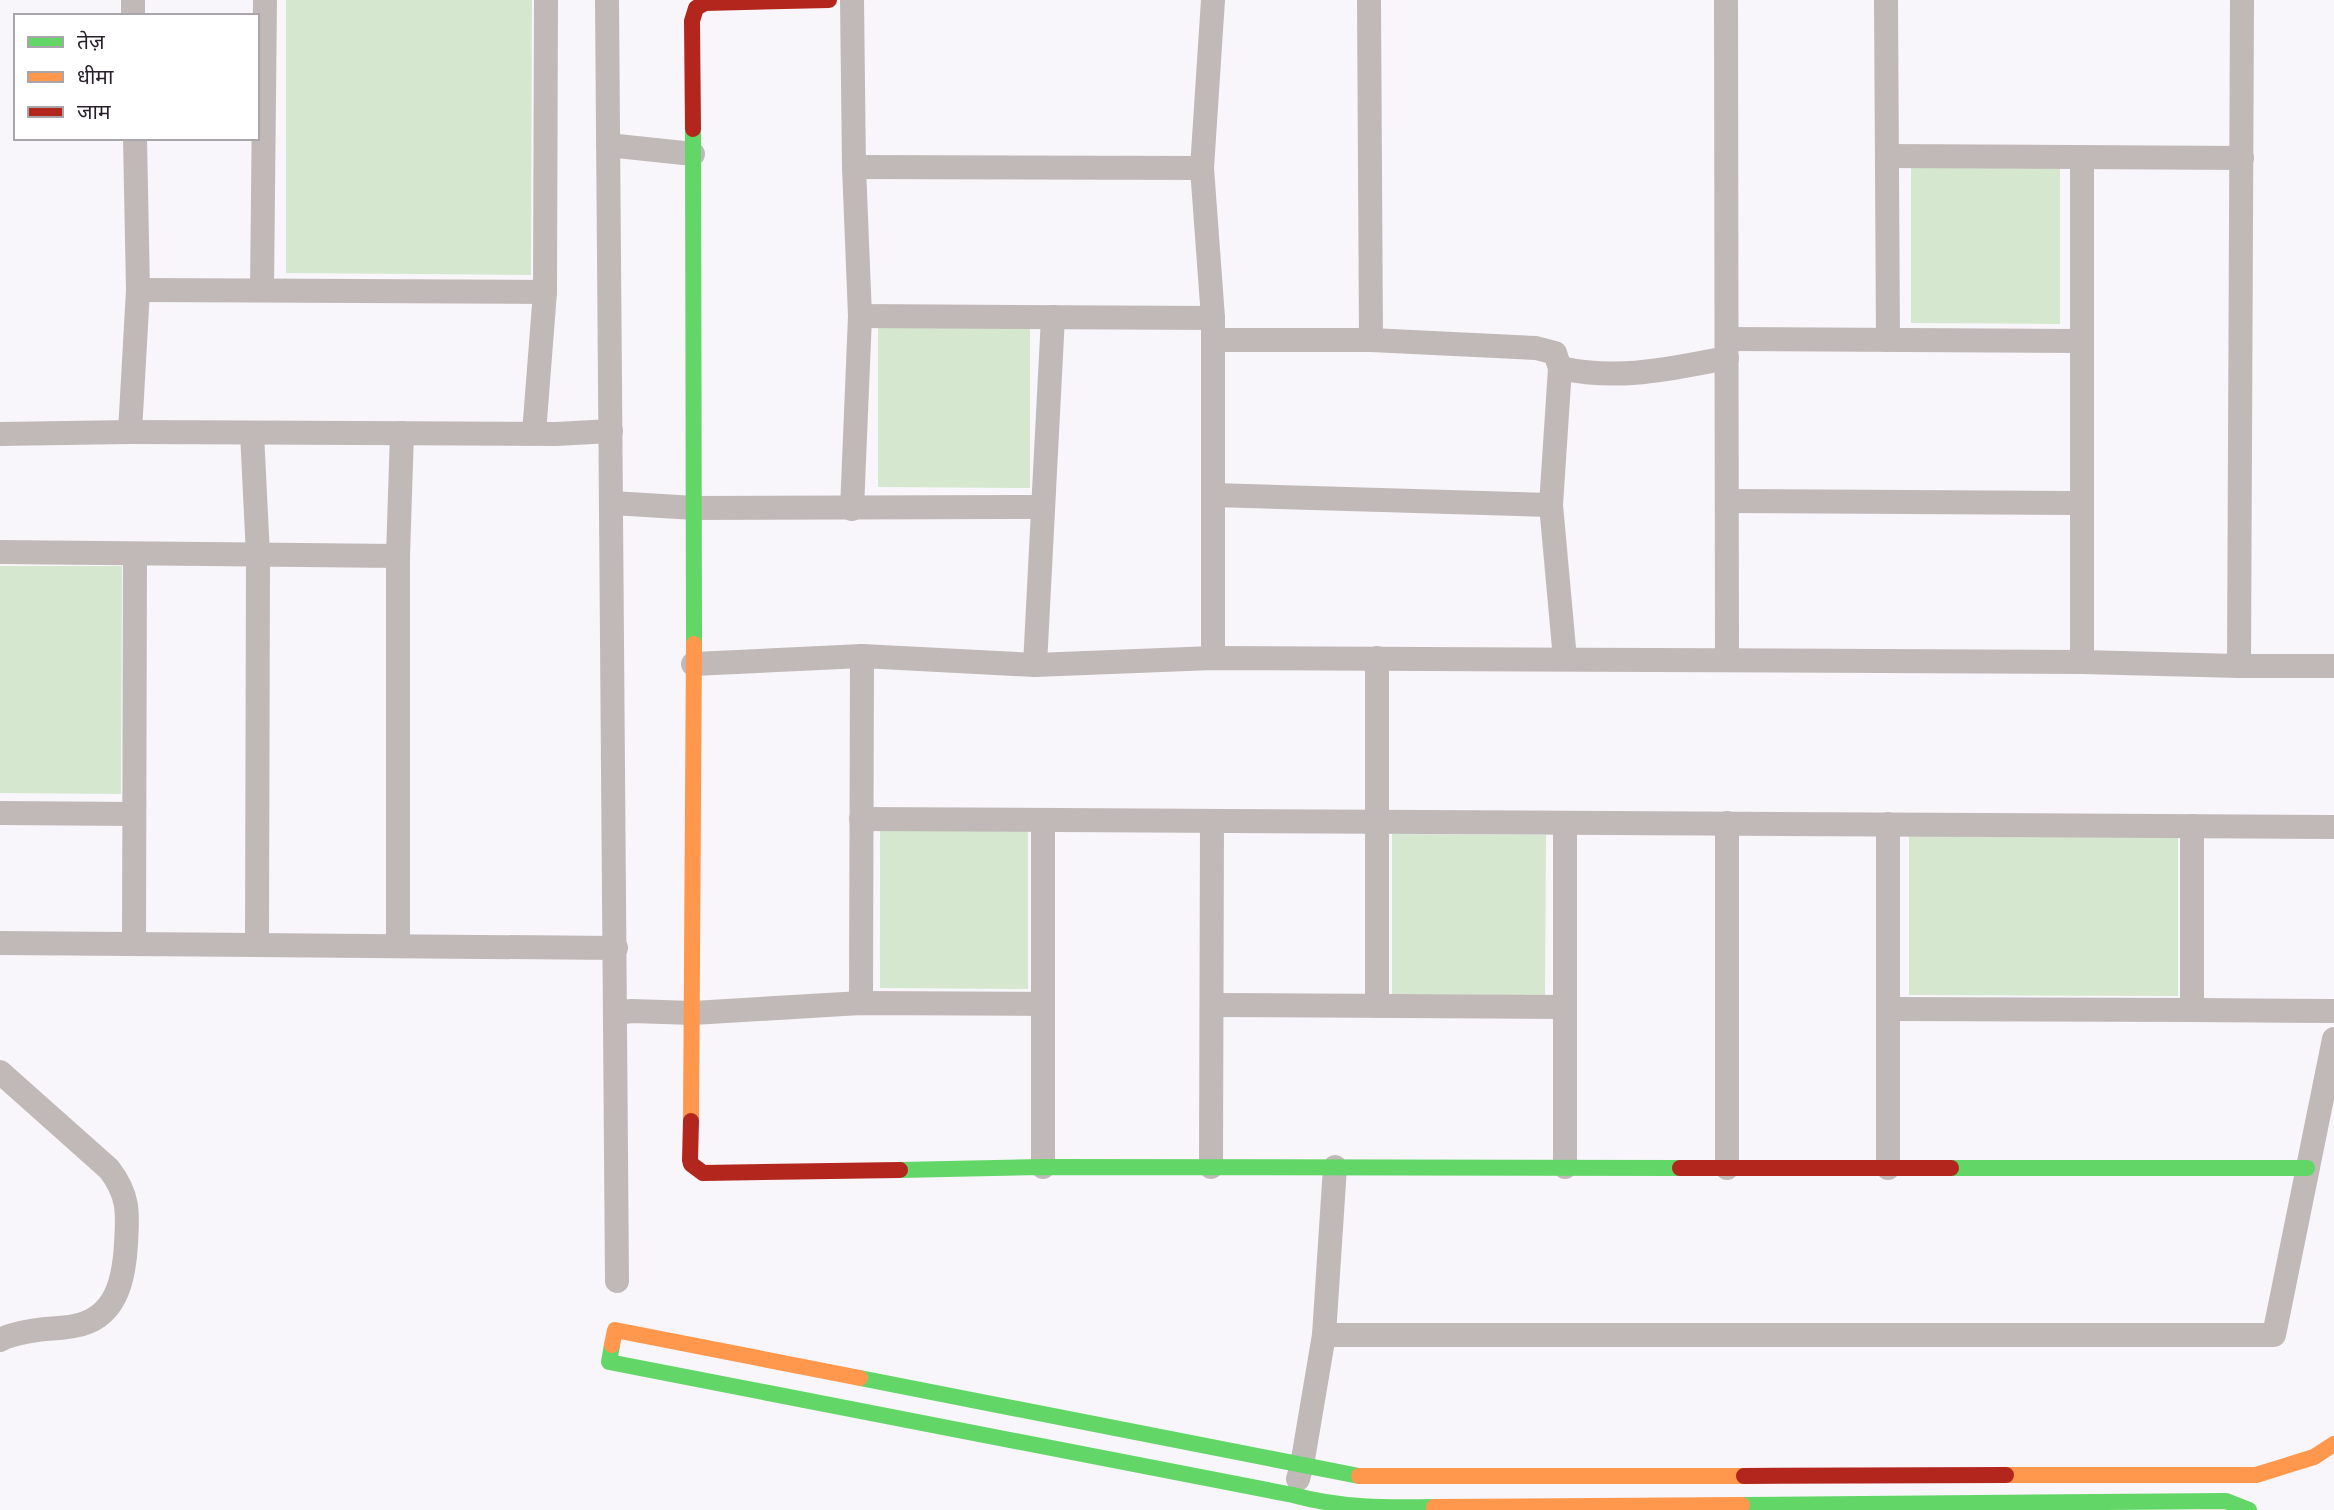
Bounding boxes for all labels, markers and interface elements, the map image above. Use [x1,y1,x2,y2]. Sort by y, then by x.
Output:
legend [14,14,259,140]
text: तेज़ [77,28,105,56]
text: धीमा [77,63,114,91]
text: जाम [77,98,111,126]

